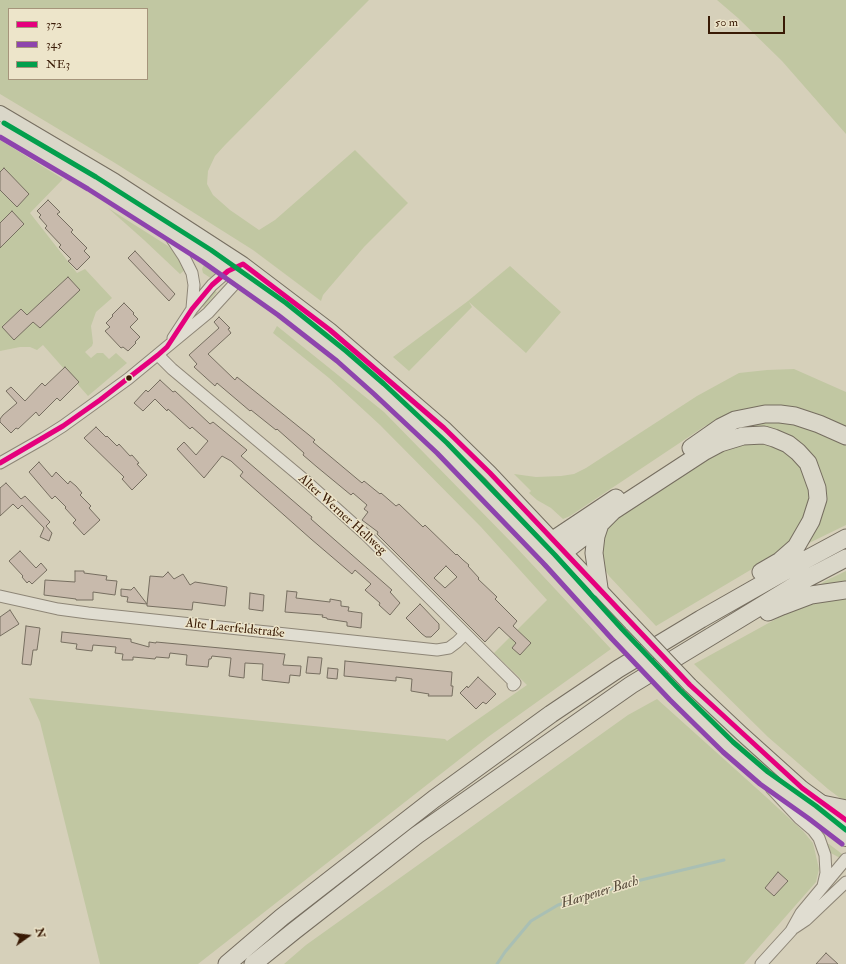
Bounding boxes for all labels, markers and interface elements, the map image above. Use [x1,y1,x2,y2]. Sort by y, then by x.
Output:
legend [8,8,148,80]
scale bar [710,8,787,34]
text: 50 m [715,15,738,30]
text: 372 [46,17,62,32]
text: 345 [46,37,62,52]
text: NE3 [46,57,70,72]
unlabelled marker [124,373,134,383]
street label: Alter Werner Hellweg [295,471,389,559]
street label: Alte Laerfeldstraße [185,616,285,642]
water label: Harpener Bach [559,873,641,913]
north arrow [8,916,48,956]
text: N [33,927,48,939]

